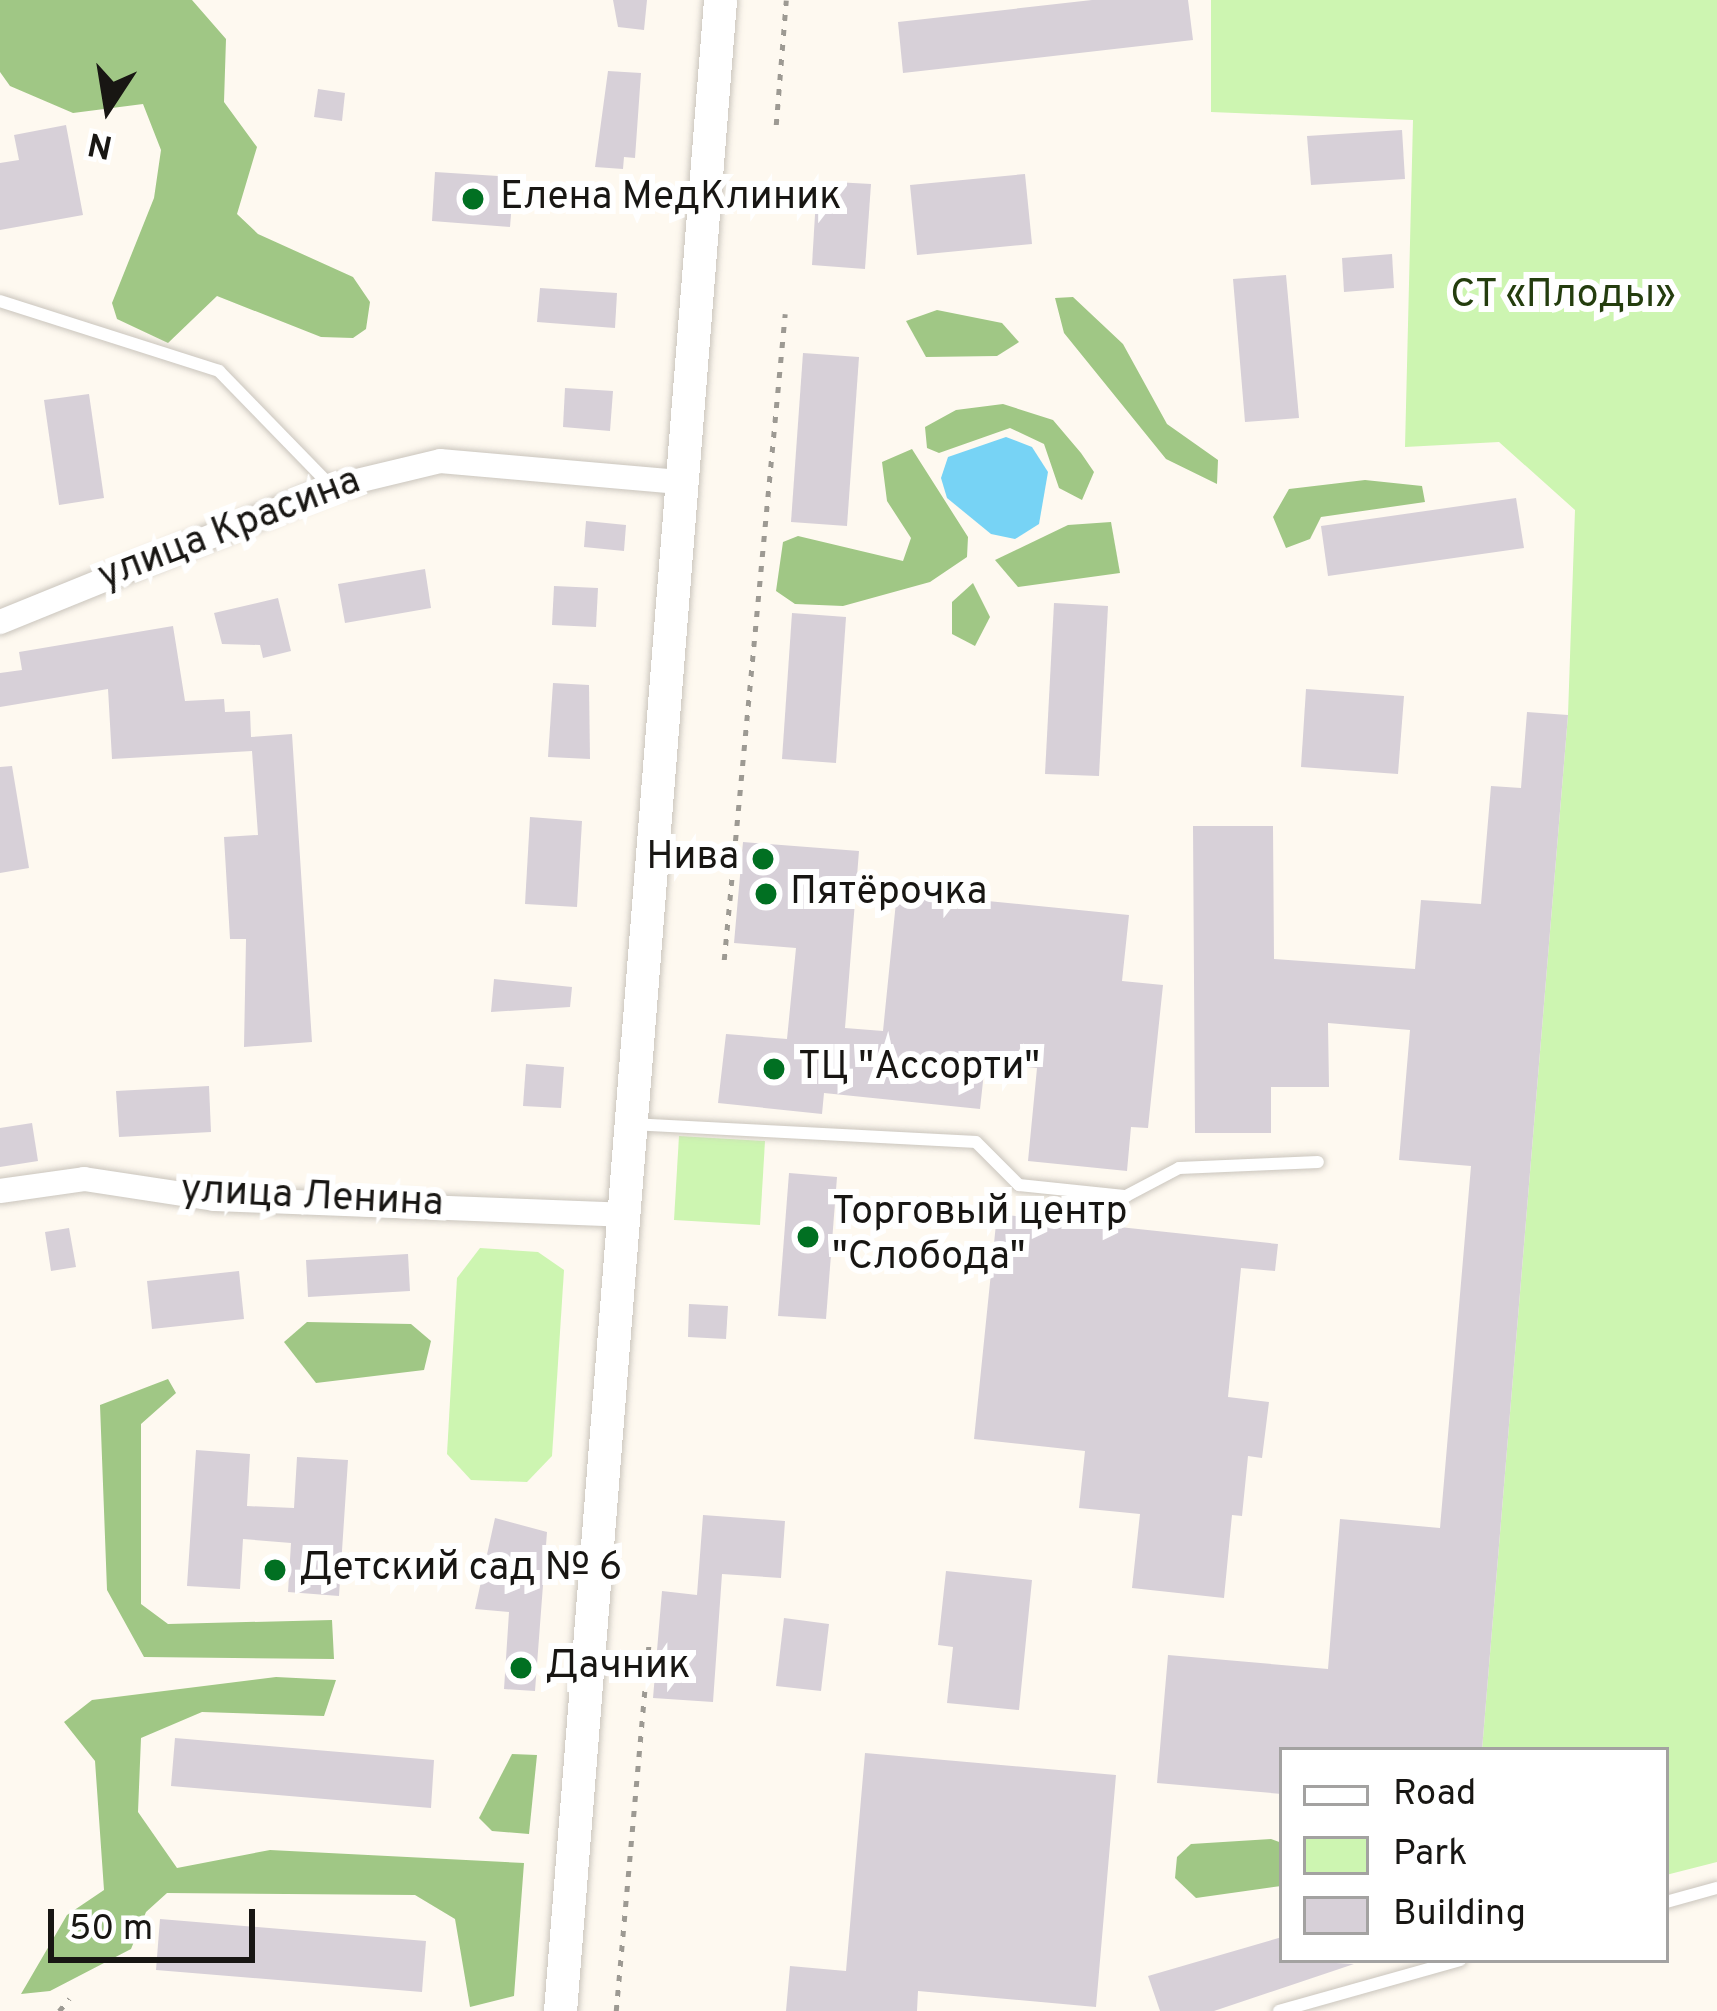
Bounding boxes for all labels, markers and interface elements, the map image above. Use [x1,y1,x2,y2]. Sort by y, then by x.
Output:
north arrow [48,48,168,168]
text: N [85,120,116,166]
place label: Елена МедКлиник [500,176,841,222]
marker: Елена МедКлиник [457,183,489,215]
park label: СТ «Плоды» [1449,274,1677,320]
street label: улица Красина [92,460,368,602]
place label: Нива [646,836,739,882]
marker: Нива [750,846,776,872]
place label: Пятёрочка [790,871,987,917]
marker: Пятёрочка [753,881,779,907]
place label: ТЦ "Ассорти" [798,1046,1040,1092]
marker: ТЦ "Ассорти" [761,1056,787,1082]
street label: улица Ленина [179,1169,445,1229]
place label: Торговый центр "Слобода" [832,1192,1127,1283]
marker: Торговый центр "Слобода" [795,1224,821,1250]
place label: Детский сад № 6 [299,1547,622,1593]
marker: Детский сад № 6 [262,1557,288,1583]
place label: Дачник [545,1645,690,1691]
marker: Дачник [508,1655,534,1681]
legend [1279,1747,1669,1963]
text: Road [1393,1772,1476,1818]
text: Park [1393,1832,1467,1878]
scale bar [54,1885,261,1959]
text: Building [1393,1892,1526,1938]
text: 50 m [69,1907,153,1953]

